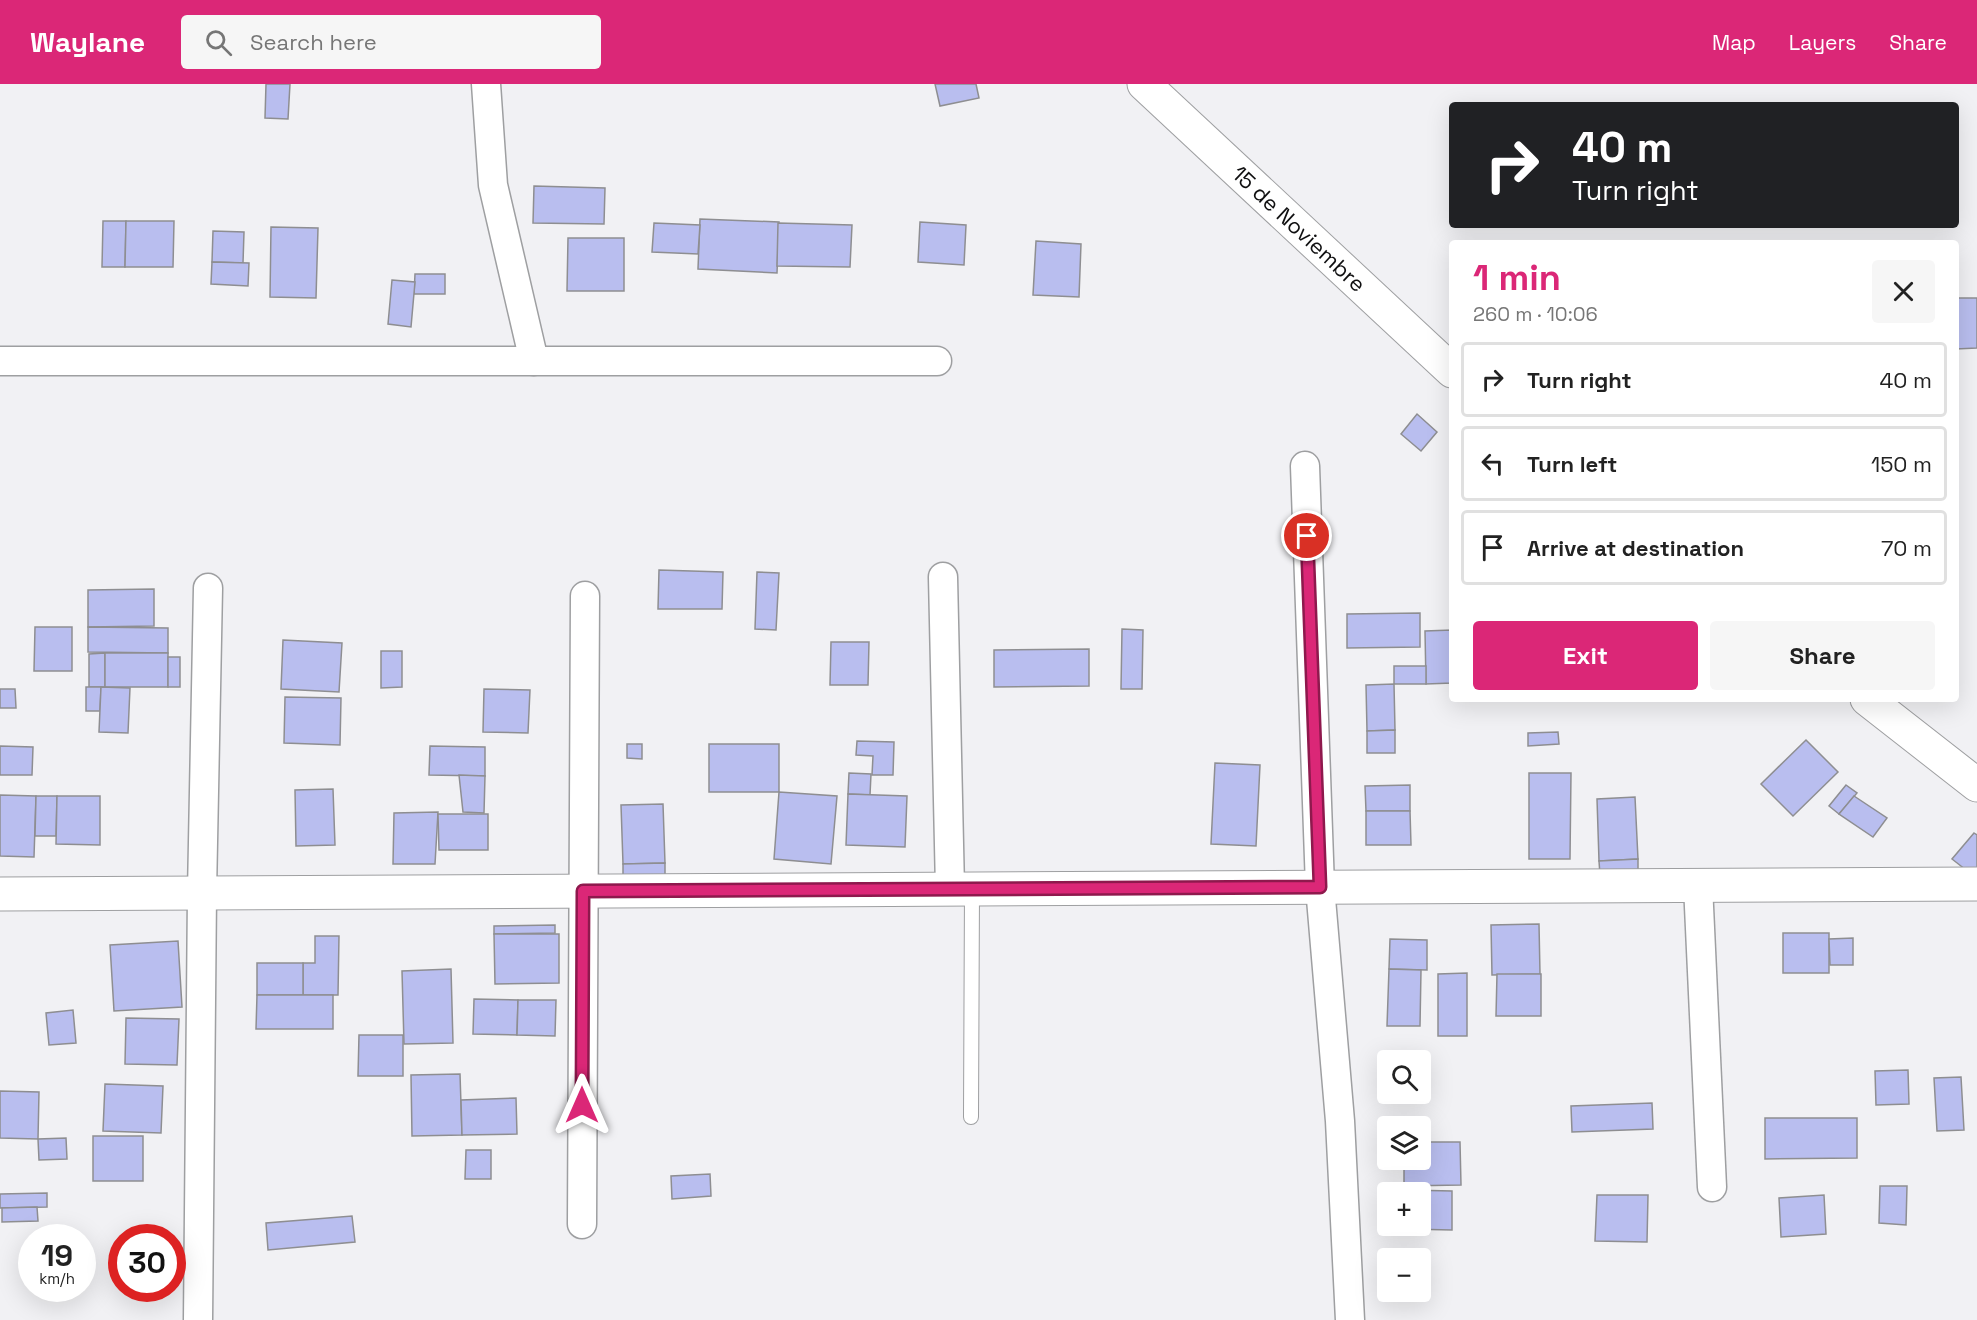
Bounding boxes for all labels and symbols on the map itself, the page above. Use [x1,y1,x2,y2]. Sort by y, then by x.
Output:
street label: 15 de Noviembre [1226,159,1372,298]
pin [1281,510,1332,561]
position arrow [550,1073,614,1137]
speed limit sign: 30 [108,1224,186,1302]

